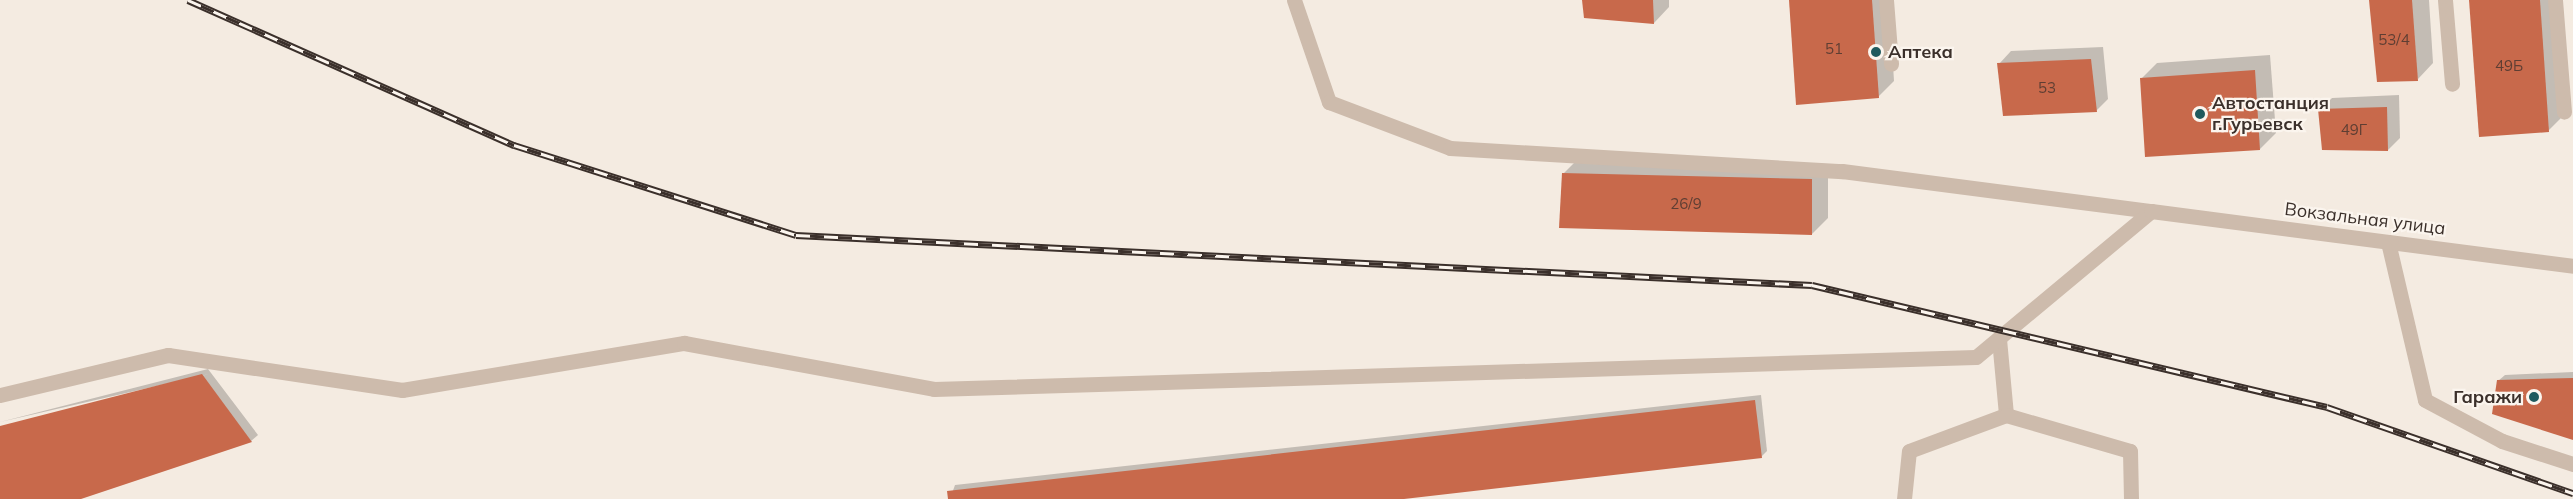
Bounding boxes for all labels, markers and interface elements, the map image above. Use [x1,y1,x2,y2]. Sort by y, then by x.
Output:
house number: 53/4 [2378,31,2410,49]
house number: 51 [1825,40,1843,58]
place label: Аптека [1888,41,1953,63]
marker: Аптека [1869,45,1883,59]
house number: 49Б [2495,57,2523,75]
house number: 53 [2038,79,2056,97]
place label: Автостанция г.Гурьевск [2212,93,2329,136]
marker: Автостанция г.Гурьевск [2193,107,2207,121]
house number: 49Г [2341,121,2367,139]
house number: 26/9 [1670,195,1702,213]
street label: Вокзальная улица [2283,198,2447,240]
place label: Гаражи [2453,386,2522,408]
marker: Гаражи [2527,390,2541,404]

